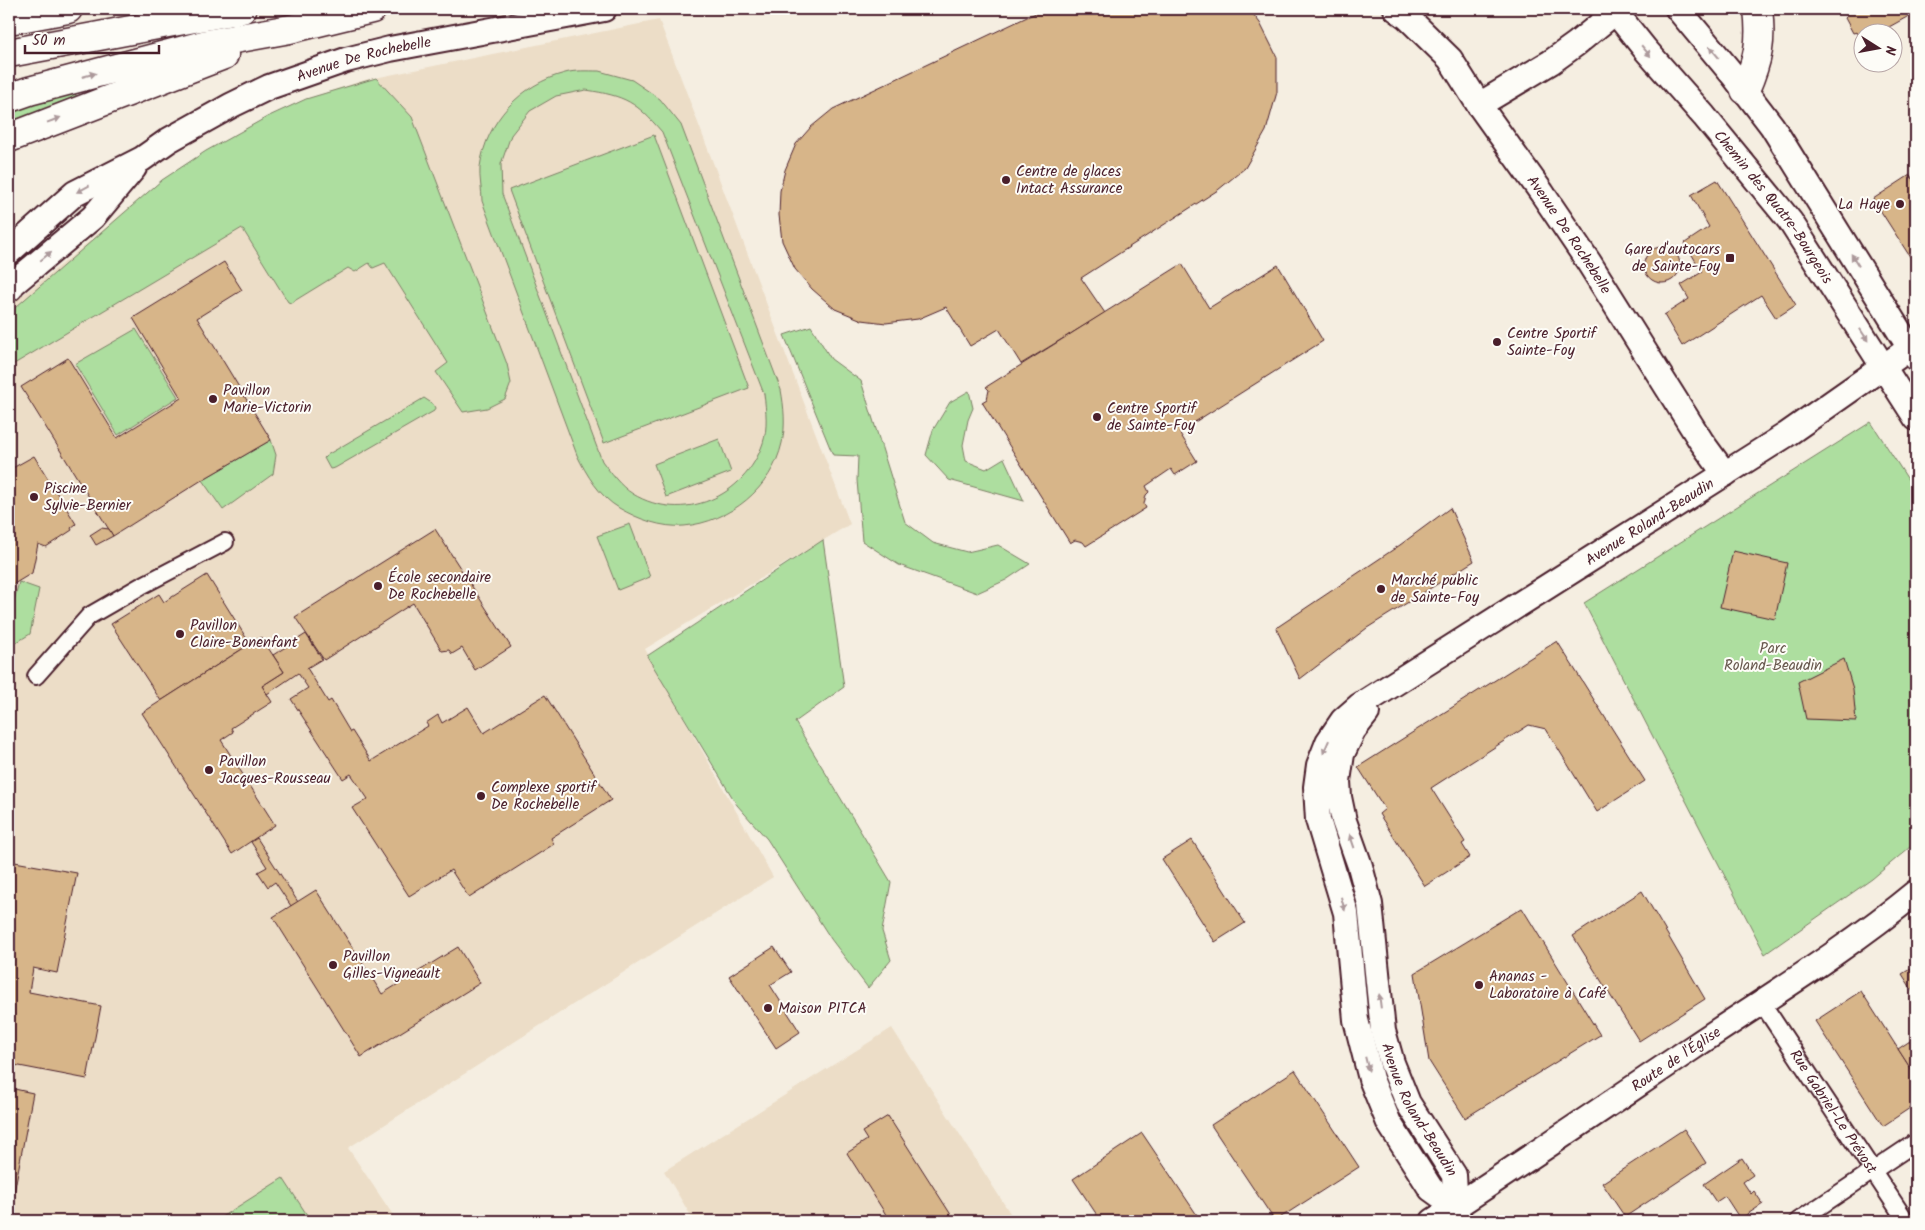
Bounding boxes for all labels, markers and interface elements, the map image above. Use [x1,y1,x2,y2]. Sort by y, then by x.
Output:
scale bar [25,22,159,54]
north arrow [1852,22,1902,72]
text: 50 m [32,29,66,53]
street label: Avenue De Rochebelle [294,31,433,89]
one-way arrow [1641,44,1652,57]
text: N [1878,44,1901,57]
one-way arrow [1708,46,1719,59]
one-way arrow [82,71,97,79]
one-way arrow [47,116,61,124]
street label: Chemin des Quatre-Bourgeois [1707,125,1839,290]
place label: Centre de glaces Intact Assurance [1016,160,1123,201]
street label: Avenue De Rochebelle [1520,171,1617,299]
marker: Centre de glaces Intact Assurance [1000,174,1012,186]
one-way arrow [76,185,90,194]
place label: La Haye [1838,193,1890,217]
marker: La Haye [1894,198,1906,210]
place label: Gare d'autocars de Sainte-Foy [1624,238,1721,279]
one-way arrow [40,250,53,261]
marker: Gare d'autocars de Sainte-Foy [1724,252,1736,264]
one-way arrow [1851,254,1860,267]
place label: Centre Sportif Sainte-Foy [1507,322,1598,363]
one-way arrow [1859,329,1868,342]
marker: Centre Sportif Sainte-Foy [1491,336,1503,348]
place label: Pavillon Marie-Victorin [223,379,311,420]
marker: Pavillon Marie-Victorin [207,393,219,405]
place label: Centre Sportif de Sainte-Foy [1107,397,1198,438]
marker: Centre Sportif de Sainte-Foy [1091,411,1103,423]
street label: Avenue Roland-Beaudin [1581,473,1719,572]
place label: Piscine Sylvie-Bernier [44,477,132,518]
marker: Piscine Sylvie-Bernier [28,491,40,503]
place label: École secondaire De Rochebelle [388,566,491,607]
place label: Marché public de Sainte-Foy [1391,569,1480,610]
marker: École secondaire De Rochebelle [372,580,384,592]
marker: Marché public de Sainte-Foy [1375,583,1387,595]
place label: Pavillon Claire-Bonenfant [190,614,298,655]
marker: Pavillon Claire-Bonenfant [174,628,186,640]
park label: Parc Roland-Beaudin [1724,637,1822,678]
one-way arrow [1322,740,1330,754]
place label: Pavillon Jacques-Rousseau [219,750,331,791]
marker: Pavillon Jacques-Rousseau [203,764,215,776]
place label: Complexe sportif De Rochebelle [491,776,597,817]
marker: Complexe sportif De Rochebelle [475,790,487,802]
one-way arrow [1348,834,1355,849]
one-way arrow [1339,896,1347,912]
place label: Pavillon Gilles-Vigneault [343,945,440,986]
marker: Pavillon Gilles-Vigneault [327,959,339,971]
place label: Ananas - Laboratoire à Café [1489,965,1608,1006]
marker: Ananas - Laboratoire à Café [1473,979,1485,991]
one-way arrow [1375,992,1383,1008]
place label: Maison PITCA [778,997,867,1021]
marker: Maison PITCA [762,1002,774,1014]
street label: Route de l'Église [1627,1021,1726,1099]
street label: Avenue Roland-Beaudin [1374,1040,1463,1182]
street label: Rue Gabriel-Le Prévost [1783,1045,1883,1179]
one-way arrow [1363,1057,1371,1072]

